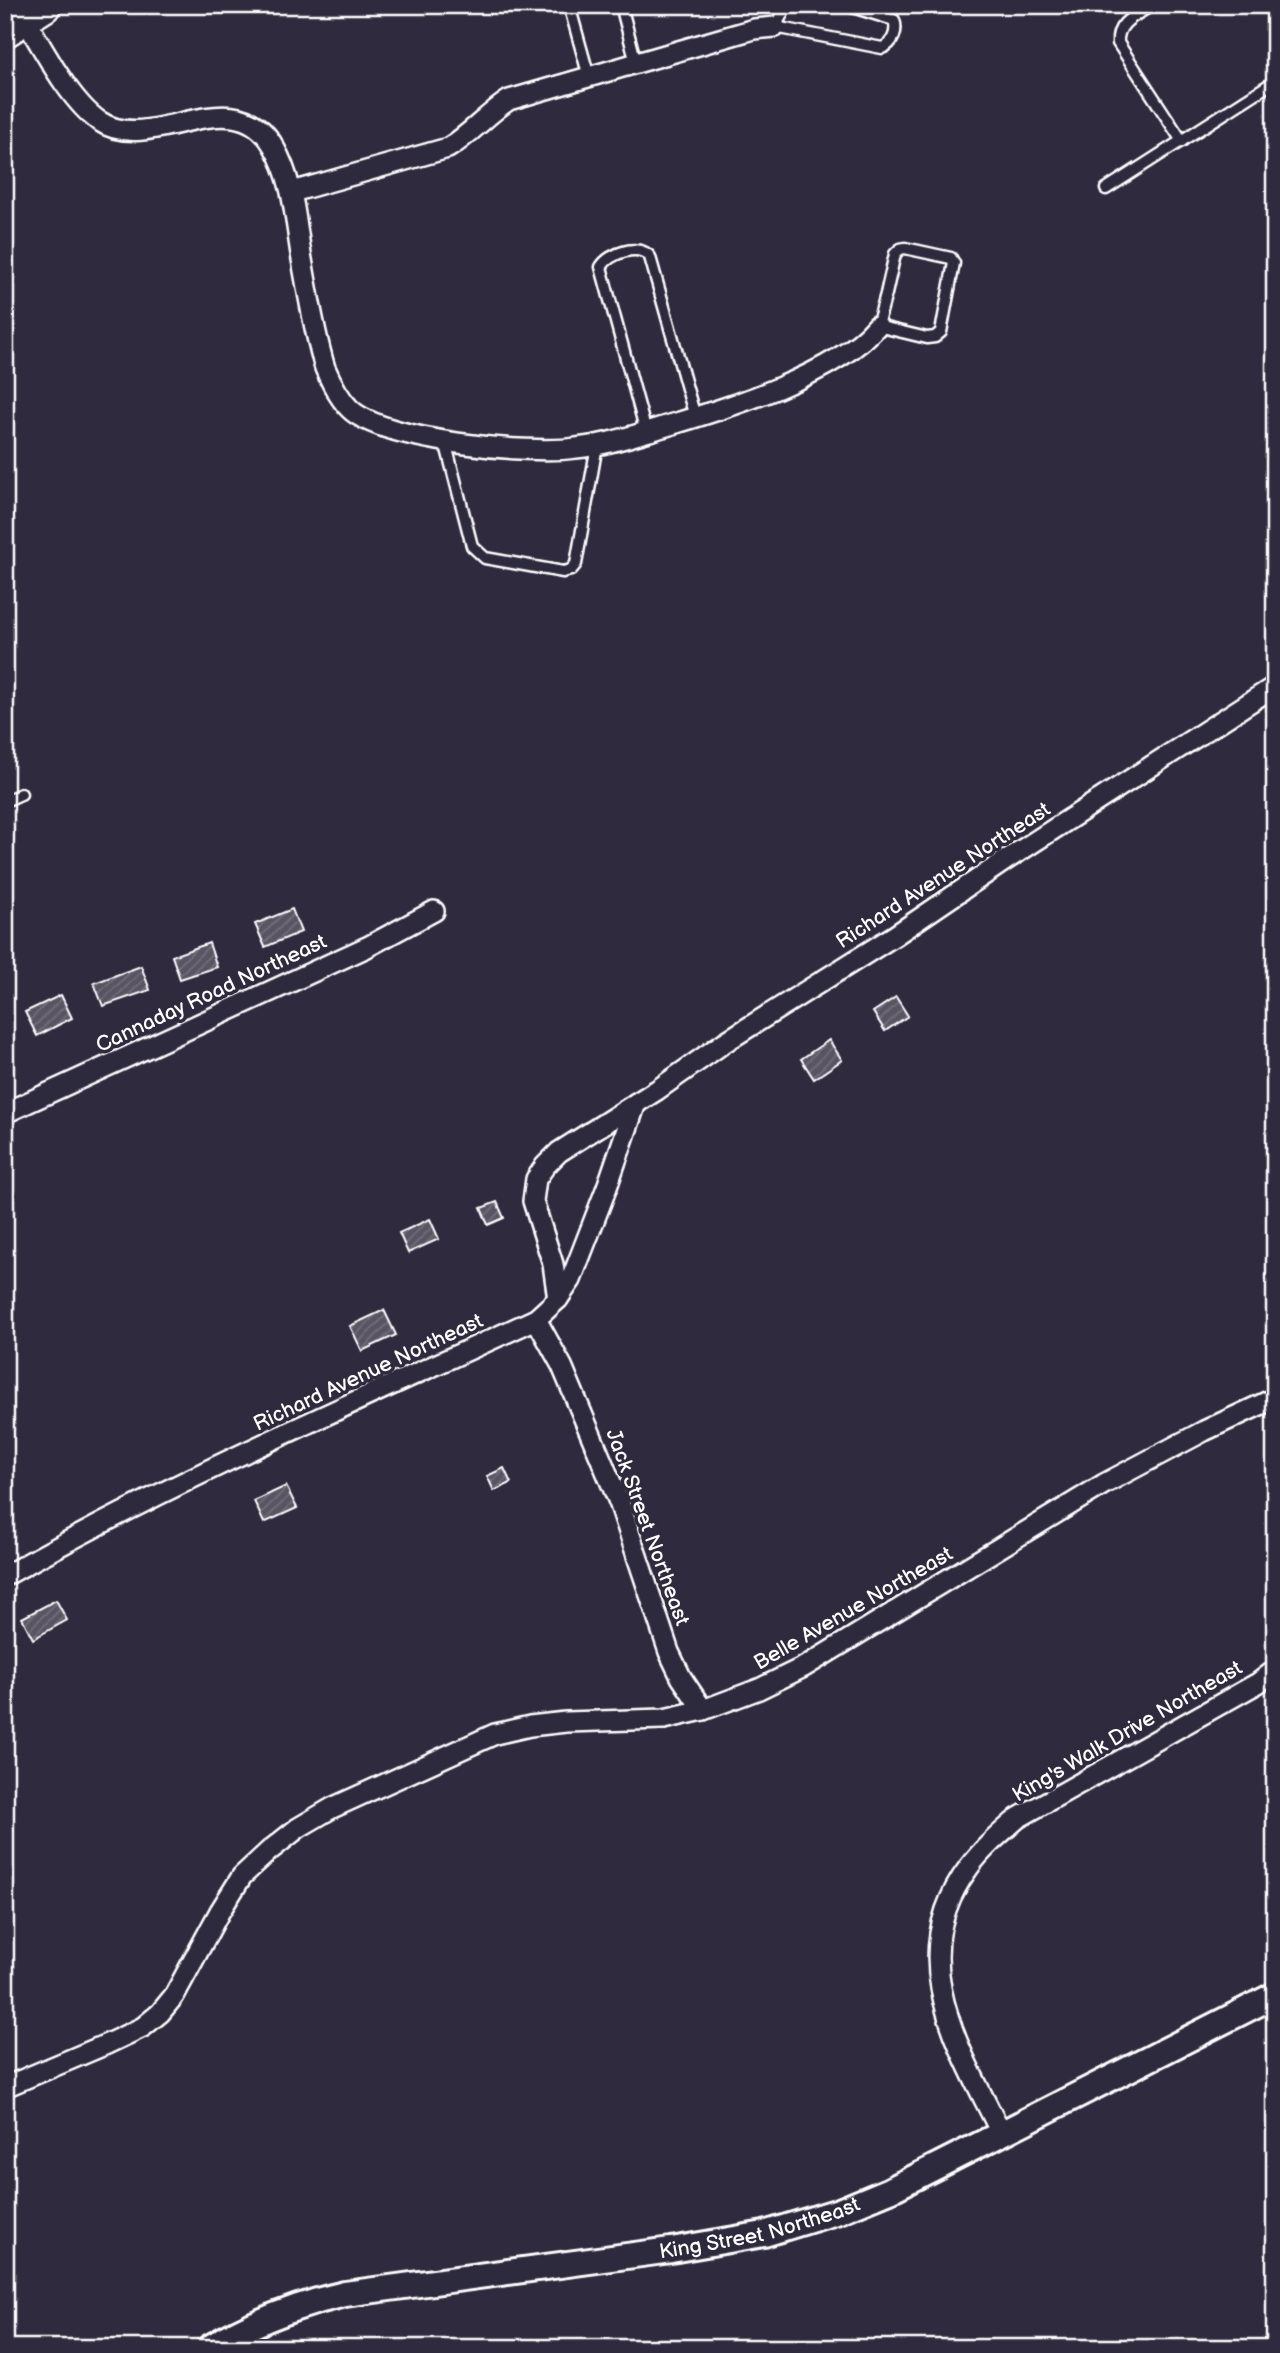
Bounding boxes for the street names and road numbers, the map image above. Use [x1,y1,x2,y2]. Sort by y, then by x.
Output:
street label: Richard Avenue Northeast [831,796,1055,954]
street label: Cannaday Road Northeast [92,929,331,1058]
street label: Richard Avenue Northeast [249,1308,487,1437]
street label: Jack Street Northeast [600,1426,695,1629]
street label: Belle Avenue Northeast [750,1541,957,1676]
street label: King's Walk Drive Northeast [1008,1655,1247,1808]
street label: King Street Northeast [658,2192,864,2264]

